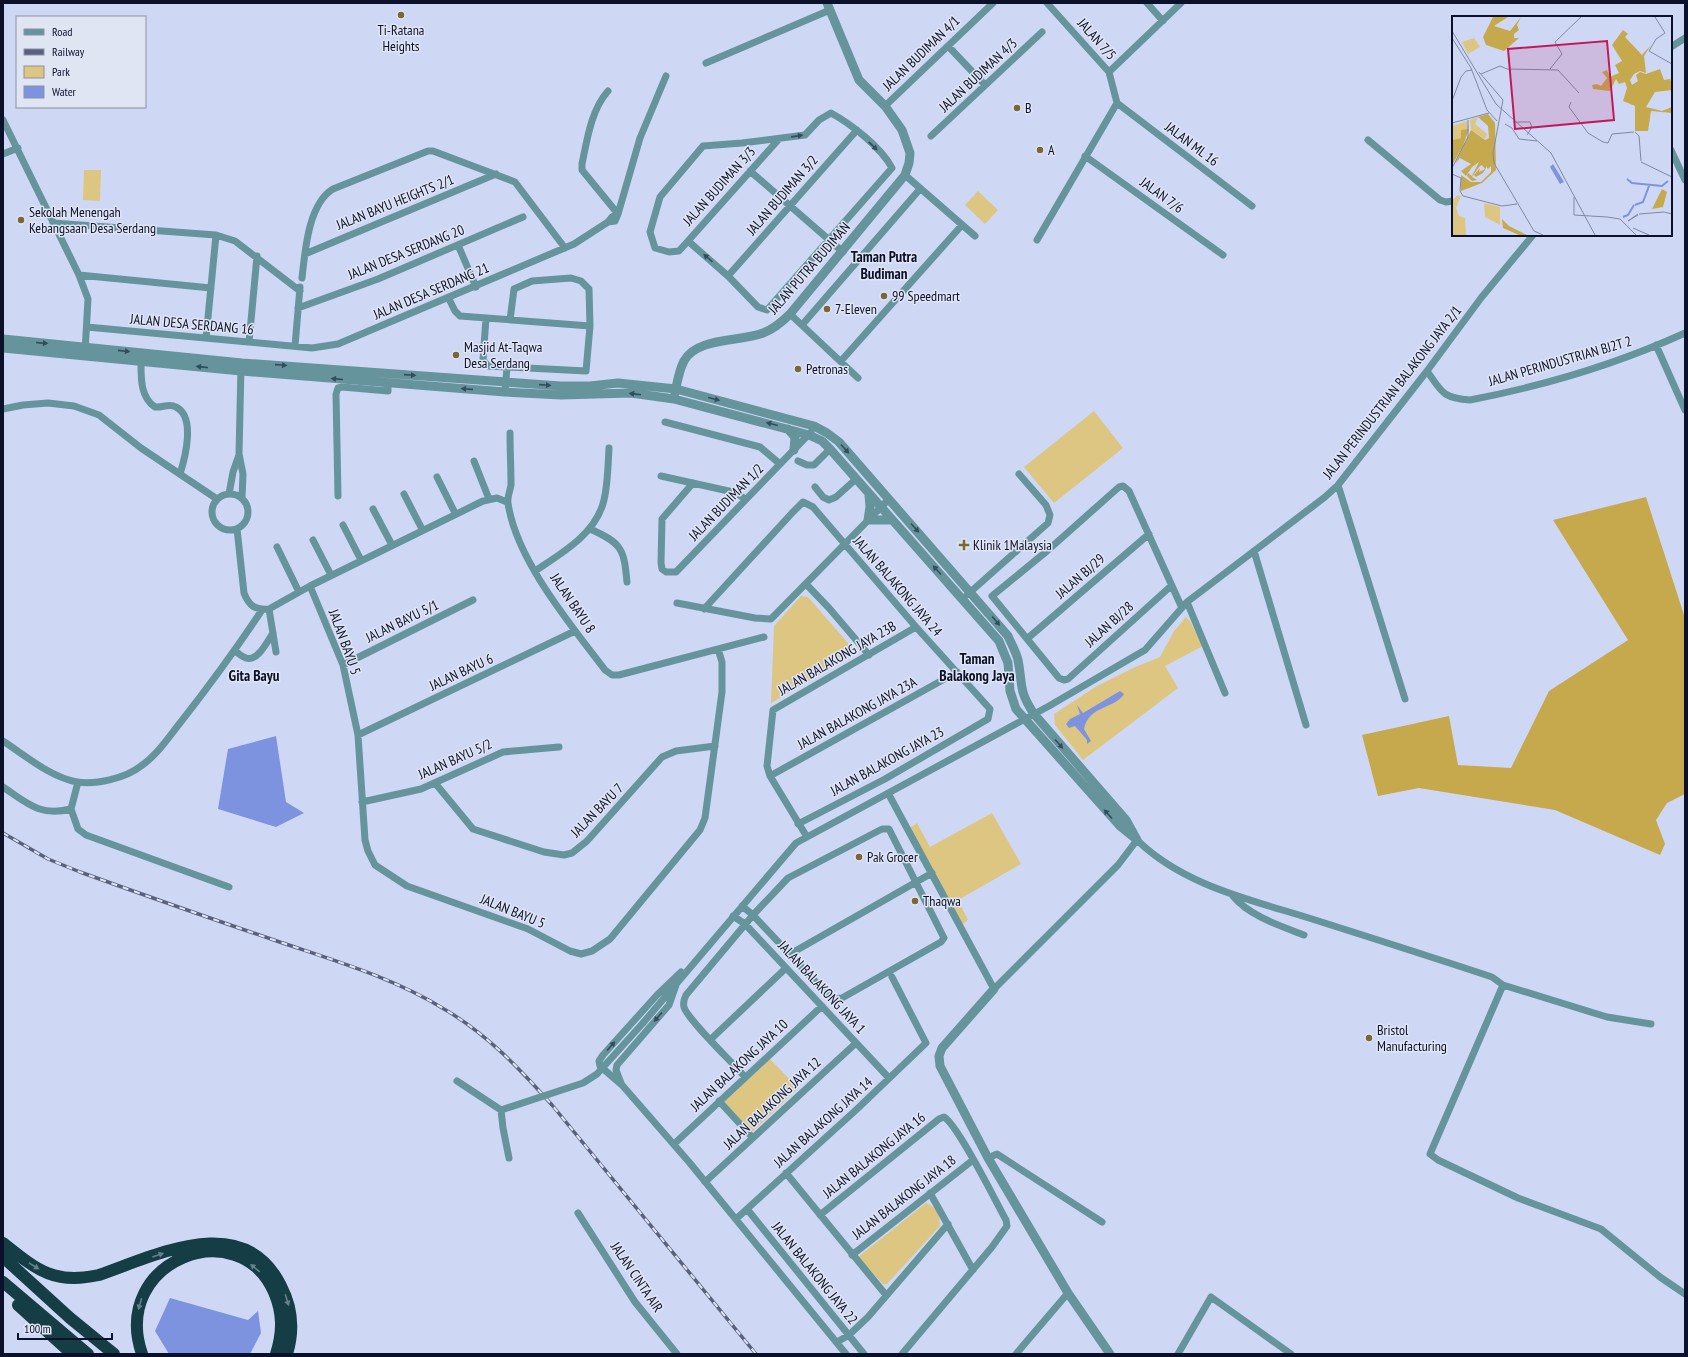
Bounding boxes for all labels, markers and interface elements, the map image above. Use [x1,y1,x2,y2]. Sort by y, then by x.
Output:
marker: Ti-Ratana Heights [396,10,406,20]
street label: JALAN BUDIMAN 4/1 [878,12,963,95]
street label: JALAN 7/5 [1073,14,1120,64]
legend [16,16,146,108]
inset map [1452,16,1672,236]
place label: Ti-Ratana Heights [378,21,424,55]
text: Road [52,24,72,39]
street label: JALAN BUDIMAN 4/3 [934,34,1021,116]
text: Railway [52,44,85,59]
text: Park [52,64,70,79]
text: Water [52,84,77,99]
place label: B [1025,99,1032,117]
marker: B [1012,103,1022,113]
street label: JALAN ML 16 [1161,117,1223,170]
one-way arrow [791,133,803,139]
one-way arrow [868,141,878,151]
place label: A [1048,141,1055,159]
street label: JALAN BUDIMAN 3/3 [678,143,759,230]
marker: A [1035,145,1045,155]
street label: JALAN BUDIMAN 3/2 [742,151,822,240]
street label: JALAN BAYU HEIGHTS 2/1 [333,170,456,234]
street label: JALAN 7/6 [1136,173,1187,217]
place label: Sekolah Menengah Kebangsaan Desa Serdang [29,203,156,237]
marker: Sekolah Menengah Kebangsaan Desa Serdang [16,215,26,225]
street label: JALAN PUTRA BUDIMAN [764,218,854,318]
street label: JALAN DESA SERDANG 20 [344,220,467,284]
district label: Taman Putra Budiman [851,247,917,283]
one-way arrow [703,254,713,263]
street label: JALAN DESA SERDANG 21 [370,259,492,324]
place label: 99 Speedmart [892,287,960,305]
marker: 99 Speedmart [879,291,889,301]
place label: 7-Eleven [835,300,877,318]
street label: JALAN PERINDUSTRIAN BALAKONG JAYA 2/1 [1318,302,1465,483]
marker: 7-Eleven [822,304,832,314]
street label: JALAN DESA SERDANG 16 [129,310,254,338]
street label: JALAN PERINDUSTRIAN BJ2T 2 [1485,332,1634,390]
place label: Masjid At-Taqwa Desa Serdang [464,338,542,372]
one-way arrow [36,339,48,346]
one-way arrow [118,348,130,354]
marker: Masjid At-Taqwa Desa Serdang [451,350,461,360]
place label: Petronas [806,360,848,378]
one-way arrow [275,362,287,369]
one-way arrow [196,364,208,370]
marker: Petronas [793,364,803,374]
one-way arrow [404,372,416,379]
one-way arrow [331,375,343,382]
one-way arrow [539,382,551,389]
one-way arrow [461,385,473,392]
one-way arrow [629,390,641,397]
one-way arrow [708,396,720,402]
one-way arrow [765,421,777,427]
one-way arrow [840,444,849,454]
street label: JALAN BUDIMAN 1/2 [684,460,767,545]
one-way arrow [910,523,920,533]
street label: JALAN BALAKONG JAYA 24 [849,531,947,640]
place label: Klinik 1Malaysia [973,536,1052,554]
marker: Klinik 1Malaysia [958,539,970,551]
street label: JALAN BJ/29 [1051,550,1108,603]
one-way arrow [932,565,941,575]
street label: JALAN BAYU 8 [546,569,600,636]
street label: JALAN BAYU 5/1 [362,596,441,647]
street label: JALAN BJ/28 [1080,597,1137,651]
street label: JALAN BAYU 5 [325,606,365,677]
one-way arrow [992,616,1001,627]
street label: JALAN BALAKONG JAYA 23B [774,617,899,700]
street label: JALAN BAYU 6 [425,649,496,695]
district label: Taman Balakong Jaya [939,649,1015,685]
district label: Gita Bayu [229,666,280,685]
street label: JALAN BALAKONG JAYA 23A [793,673,920,754]
street label: JALAN BALAKONG JAYA 23 [826,722,947,800]
street label: JALAN BAYU 5/2 [414,735,495,784]
one-way arrow [1055,738,1064,749]
street label: JALAN BAYU 7 [566,779,627,842]
one-way arrow [1104,808,1113,819]
place label: Pak Grocer [867,848,918,866]
marker: Pak Grocer [854,852,864,862]
street label: JALAN BAYU 5 [477,889,548,932]
place label: Thaqwa [923,892,961,910]
marker: Thaqwa [910,896,920,906]
street label: JALAN BALAKONG JAYA 1 [774,936,870,1037]
one-way arrow [654,1012,663,1022]
street label: JALAN BALAKONG JAYA 10 [686,1015,792,1116]
place label: Bristol Manufacturing [1377,1021,1447,1055]
marker: Bristol Manufacturing [1364,1033,1374,1043]
one-way arrow [606,1041,615,1051]
street label: JALAN BALAKONG JAYA 12 [719,1053,825,1154]
street label: JALAN BALAKONG JAYA 14 [769,1072,877,1172]
street label: JALAN BALAKONG JAYA 16 [818,1108,929,1203]
street label: JALAN BALAKONG JAYA 18 [848,1151,960,1244]
street label: JALAN BALAKONG JAYA 22 [767,1217,862,1328]
street label: JALAN CINTA AIR [606,1238,667,1316]
one-way arrow [152,1251,164,1257]
one-way arrow [28,1263,40,1270]
one-way arrow [250,1264,261,1272]
one-way arrow [284,1295,290,1307]
one-way arrow [137,1299,143,1311]
scale bar [18,1315,112,1341]
text: 100 m [24,1321,51,1336]

